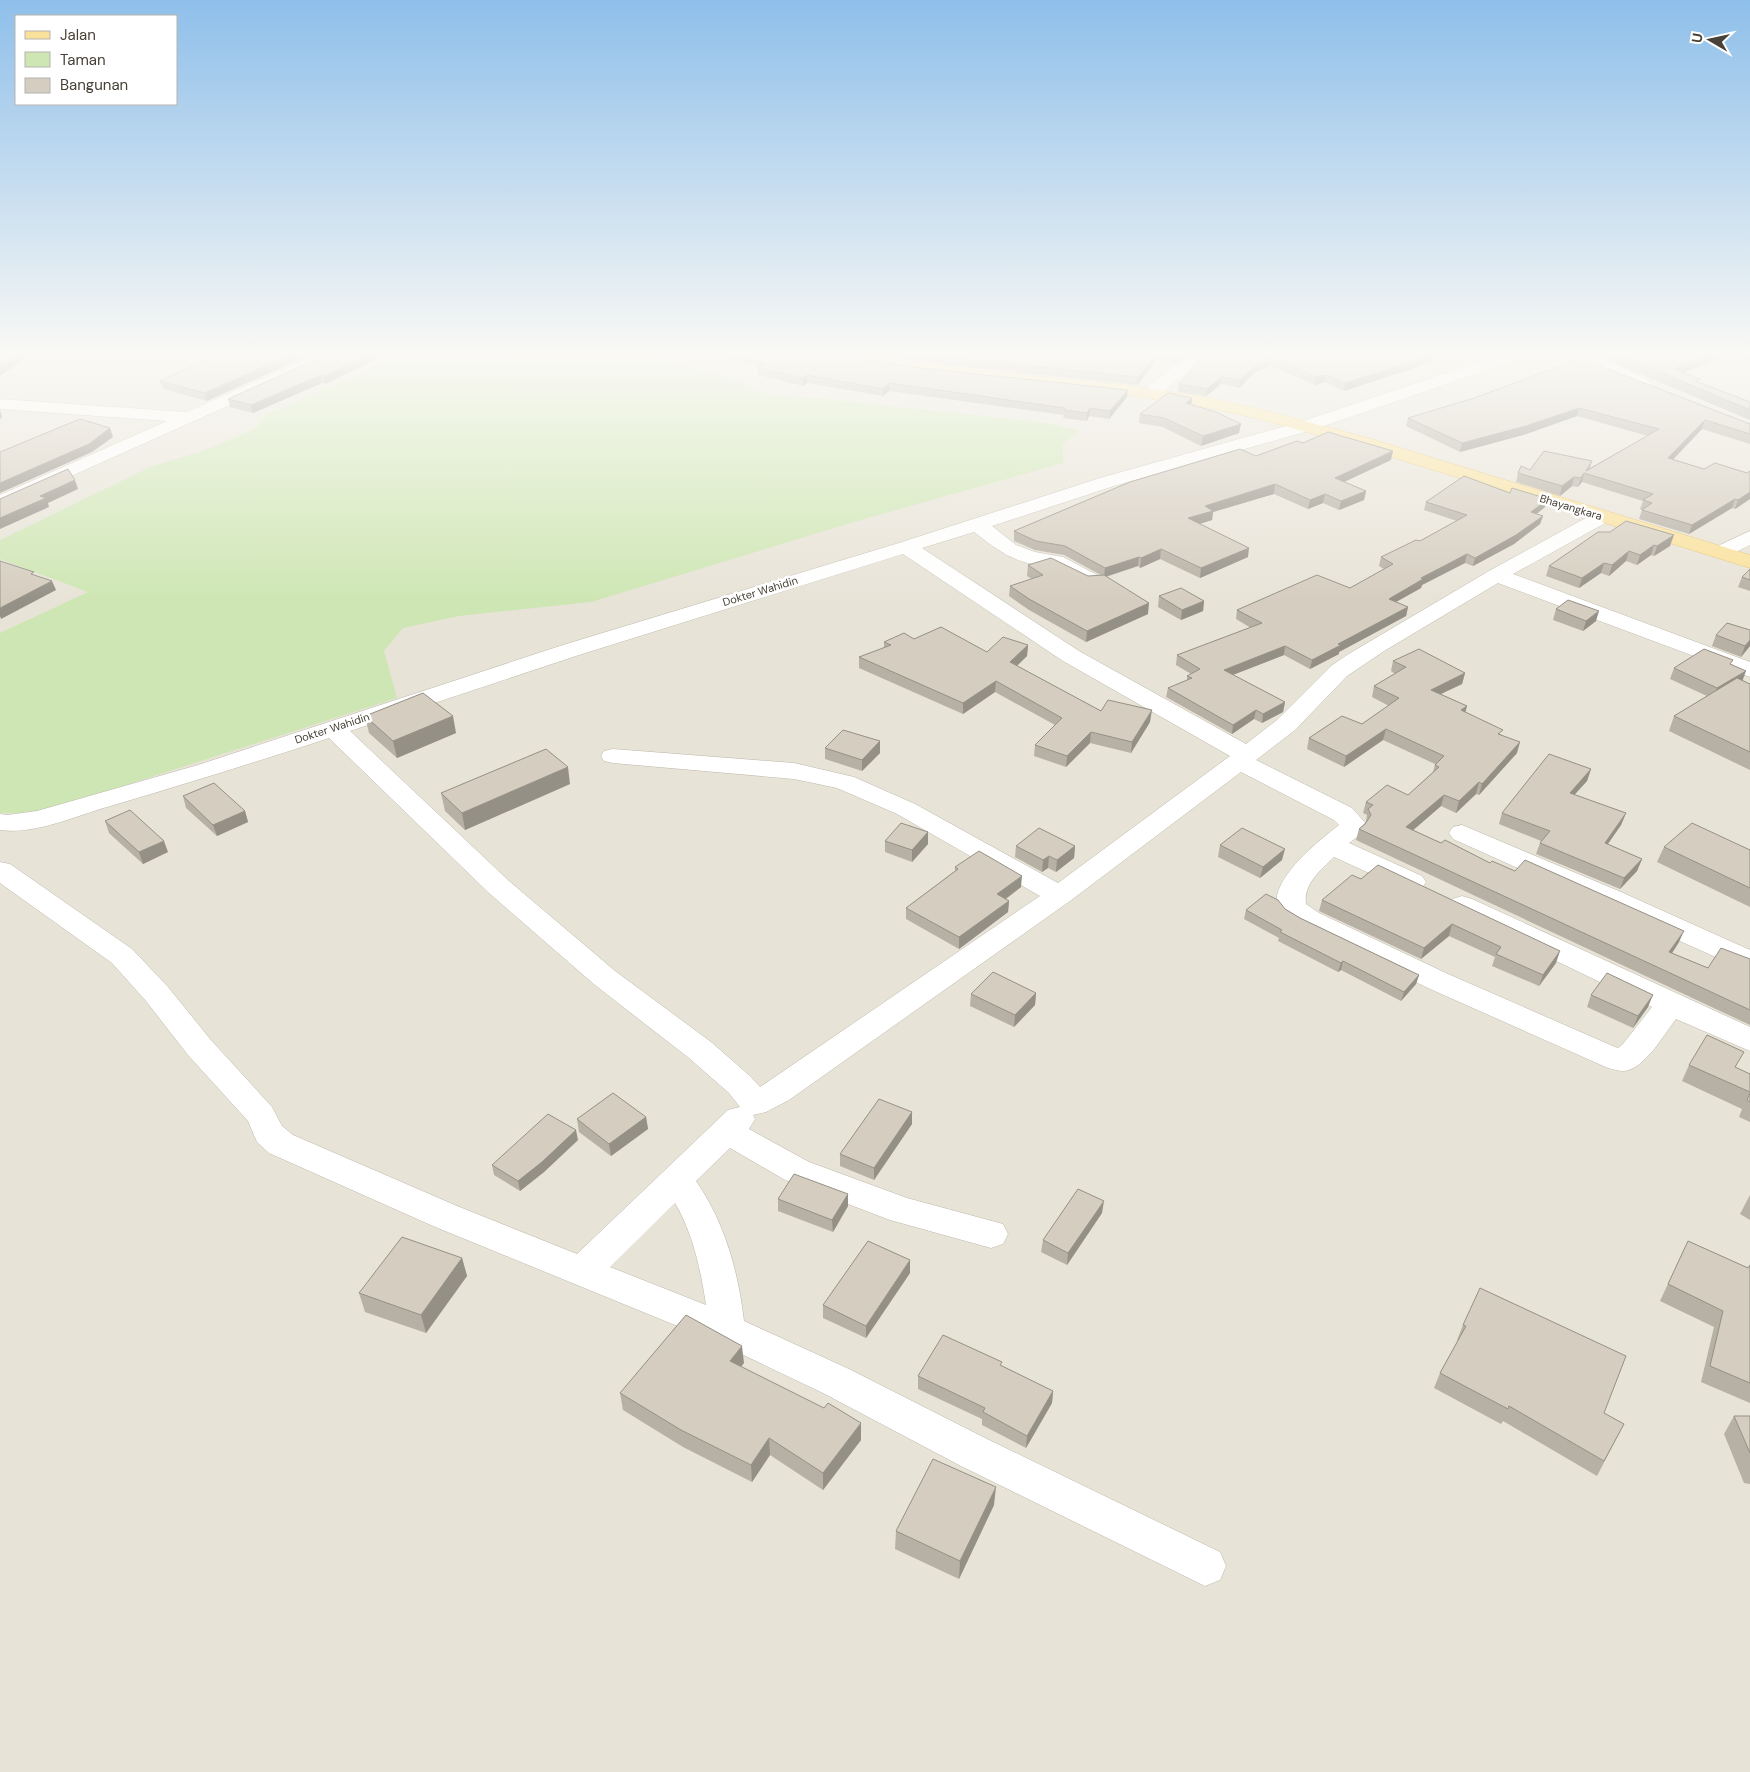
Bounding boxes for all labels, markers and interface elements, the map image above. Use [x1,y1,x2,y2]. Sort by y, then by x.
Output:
legend [15,15,178,105]
north arrow [1685,15,1735,65]
text: Jalan [60,25,96,45]
text: U [1688,32,1707,44]
text: Taman [60,50,106,70]
text: Bangunan [60,75,128,95]
street label: Bhayangkara [1538,491,1604,523]
street label: Dokter Wahidin [721,573,799,609]
street label: Dokter Wahidin [293,709,371,747]

